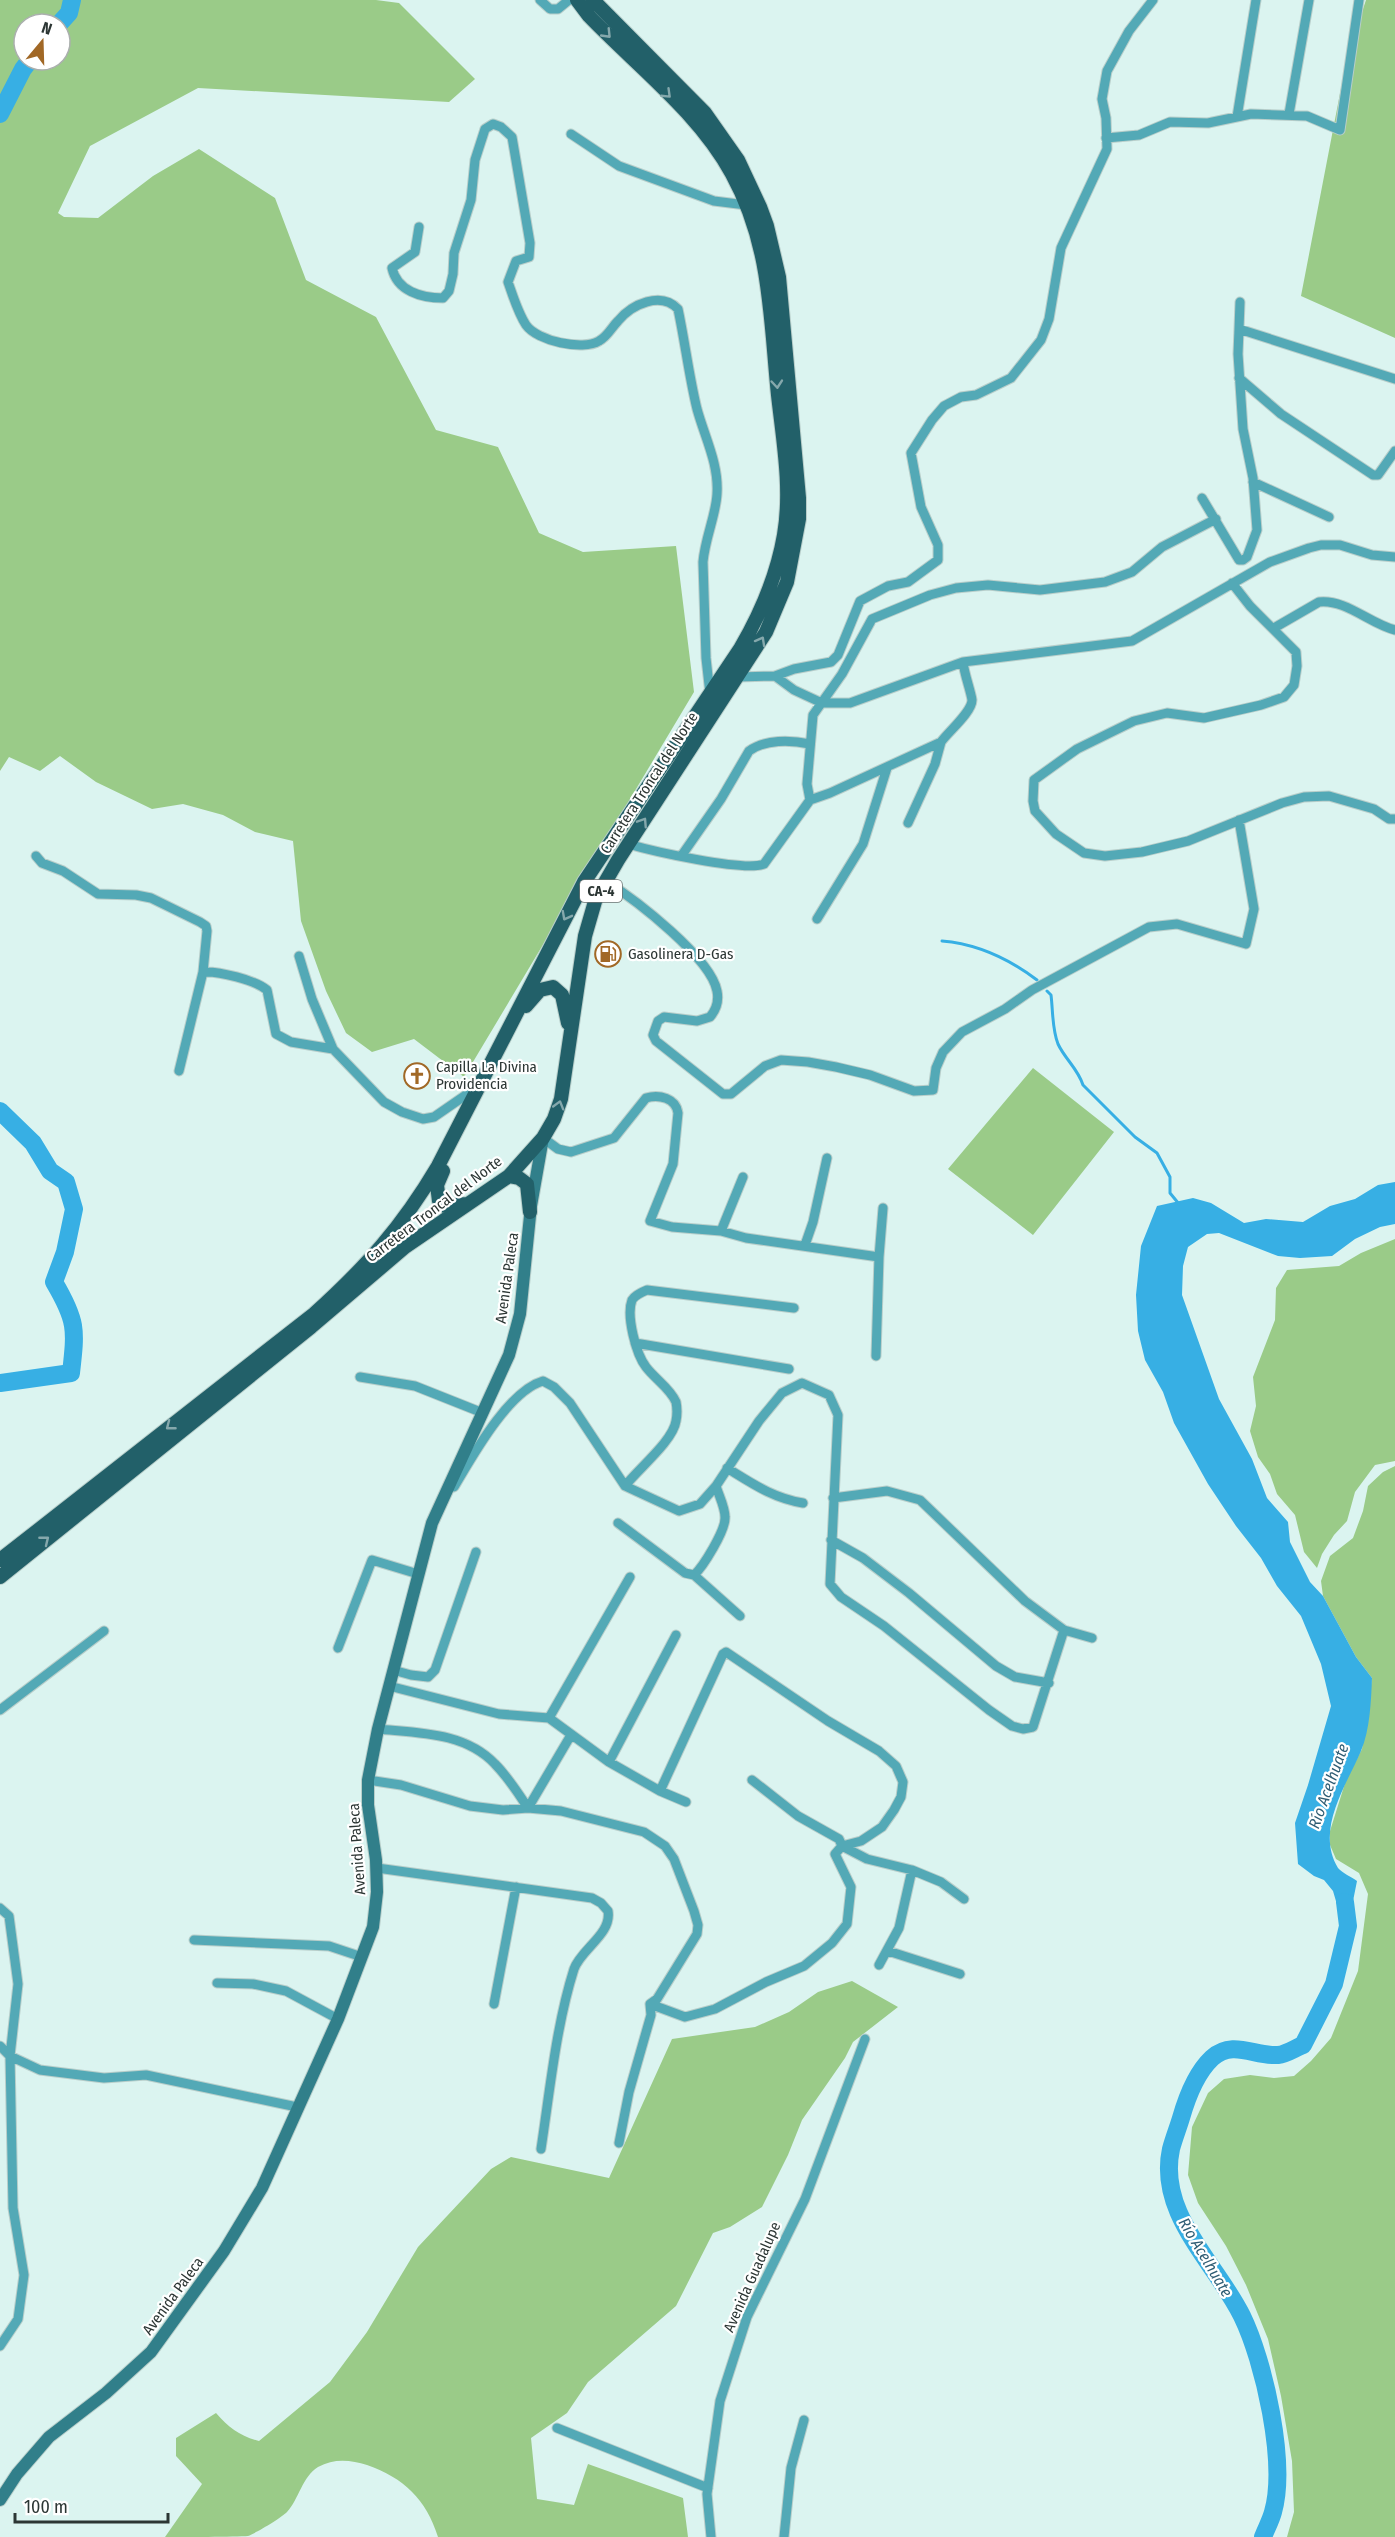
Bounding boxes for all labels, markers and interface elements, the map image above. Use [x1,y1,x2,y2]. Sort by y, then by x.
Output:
north arrow [12,12,72,72]
text: N [39,18,54,39]
one-way arrow [600,28,611,38]
one-way arrow [659,86,670,97]
one-way arrow [770,380,783,389]
one-way arrow [754,637,765,647]
street label: Carretera Troncal del Norte [596,709,702,857]
one-way arrow [635,817,646,828]
road number: CA-4 [580,880,622,902]
one-way arrow [562,910,573,921]
fuel station icon: Gasolinera D-Gas [593,939,623,969]
place label: Gasolinera D-Gas [628,945,733,963]
place label: Capilla La Divina Providencia [436,1058,537,1093]
church icon: Capilla La Divina Providencia [402,1061,432,1091]
one-way arrow [552,1100,564,1111]
street label: Carretera Troncal del Norte [363,1152,505,1266]
street label: Avenida Paleca [492,1231,522,1325]
one-way arrow [165,1418,176,1429]
one-way arrow [39,1537,50,1548]
water label: Río Acelhuate [1304,1741,1353,1831]
street label: Avenida Paleca [345,1803,369,1895]
water label: Río Acelhuate [1175,2214,1237,2301]
street label: Avenida Guadalupe [720,2219,784,2335]
street label: Avenida Paleca [139,2254,207,2338]
scale bar [15,2486,168,2524]
text: 100 m [24,2496,68,2518]

